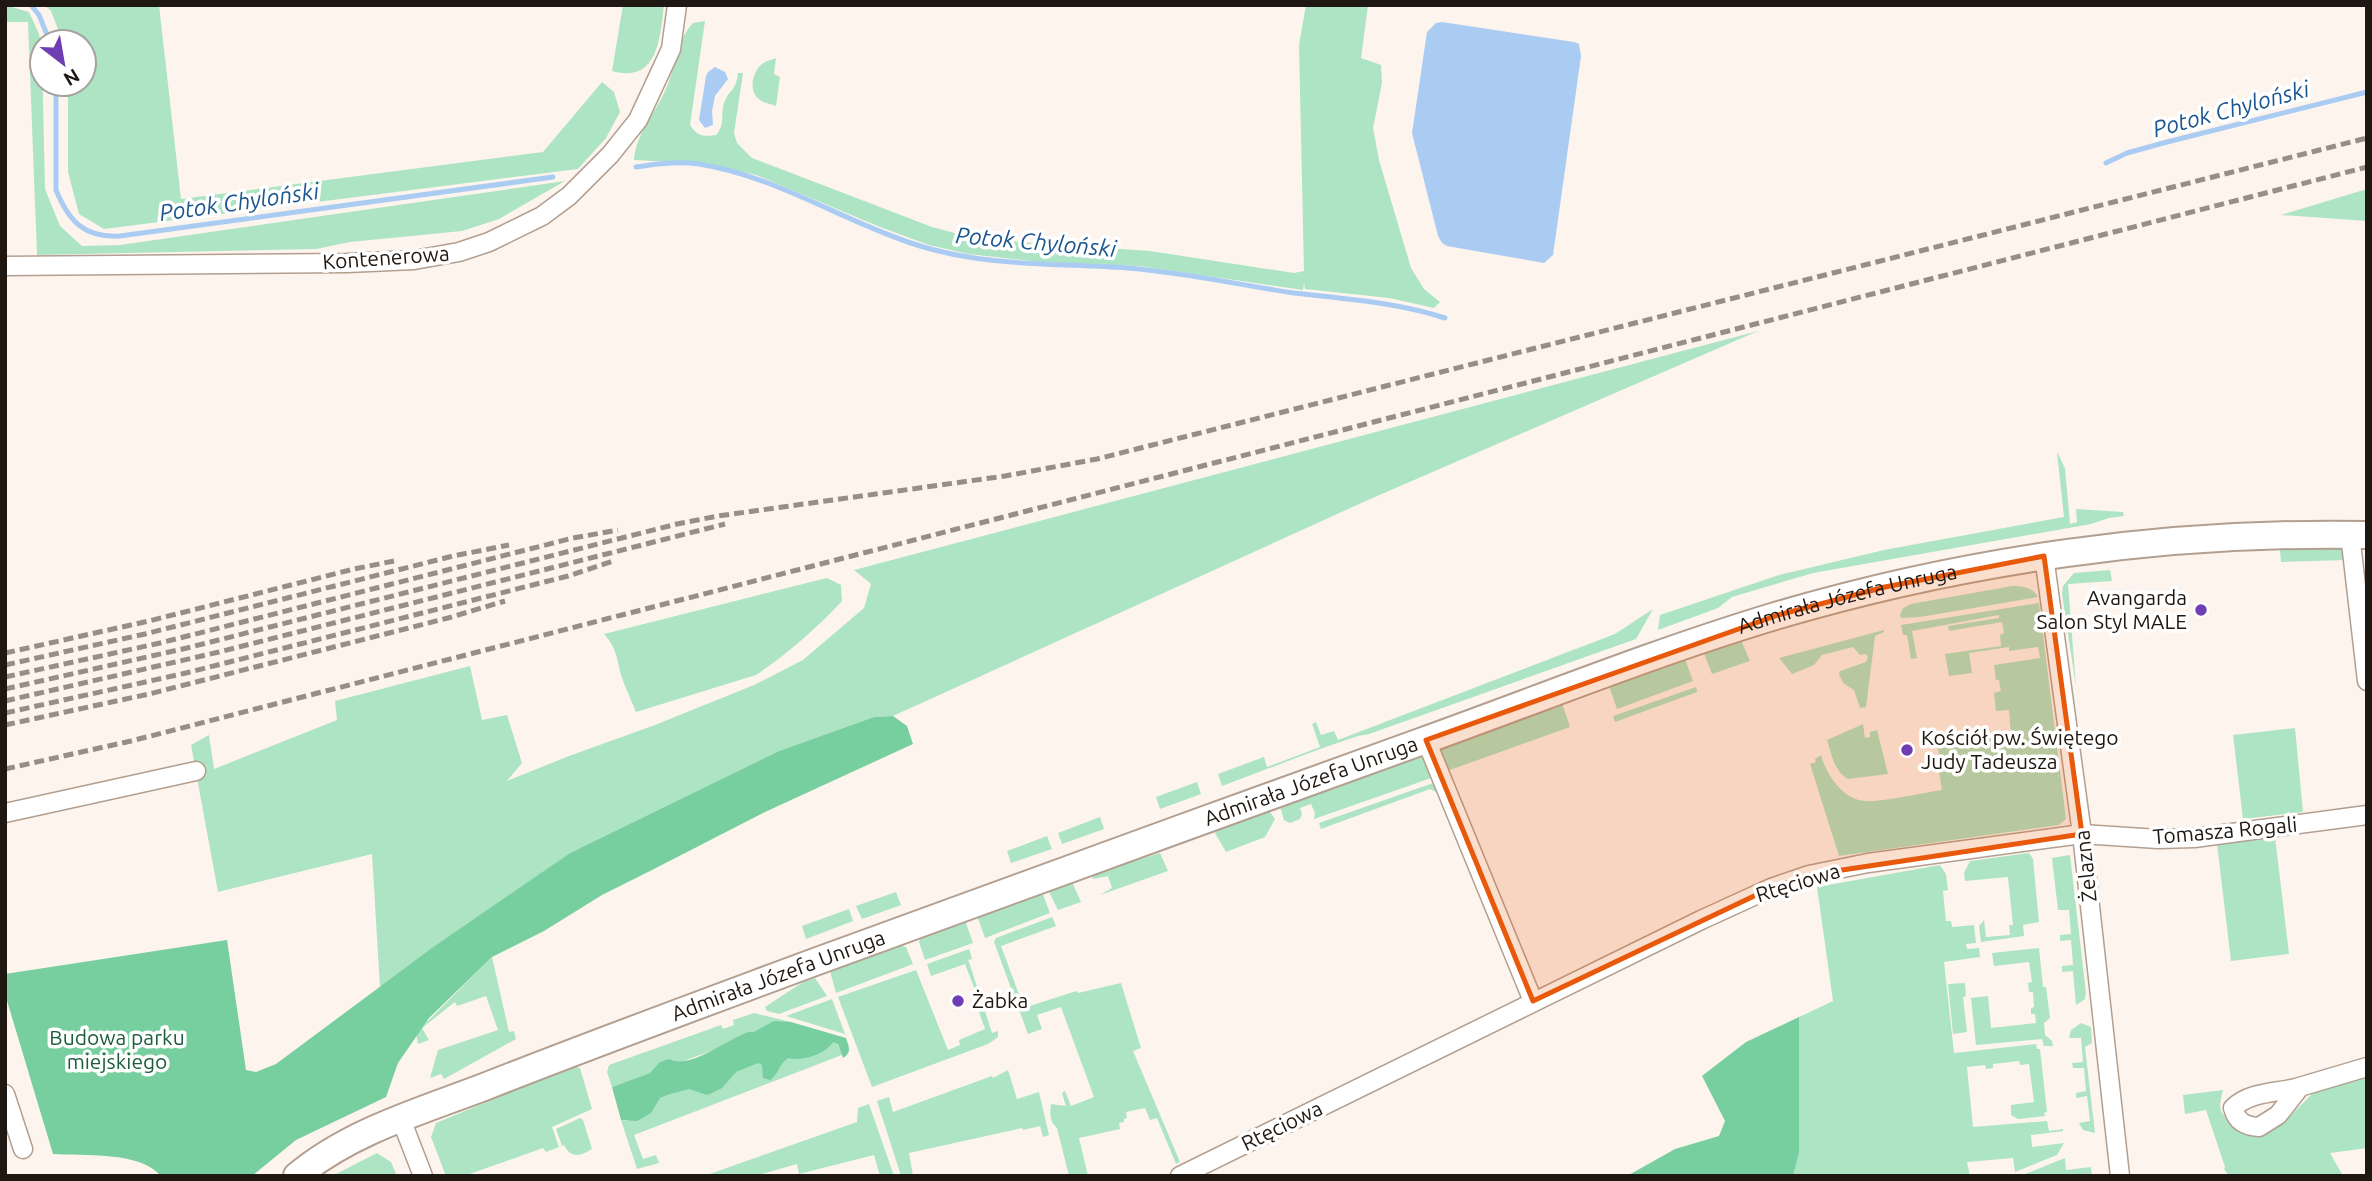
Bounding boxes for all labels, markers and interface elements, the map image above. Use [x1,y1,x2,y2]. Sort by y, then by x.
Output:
north arrow [28,28,98,98]
text: N [60,64,84,91]
water label: Potok Chyloński [2150,75,2313,141]
water label: Potok Chyloński [157,178,322,225]
water label: Potok Chyloński [955,222,1119,261]
street label: Kontenerowa [322,241,450,273]
street label: Admirała Józefa Unruga [1735,559,1959,638]
place label: Avangarda Salon Styl MALE [2037,585,2187,633]
marker: Avangarda Salon Styl MALE [2193,602,2209,618]
place label: Kościół pw. Świętego Judy Tadeusza [1921,725,2119,773]
street label: Admirała Józefa Unruga [1201,731,1421,830]
marker: Kościół pw. Świętego Judy Tadeusza [1899,742,1915,758]
street label: Tomasza Rogali [2152,812,2298,848]
street label: Żelazna [2069,829,2101,903]
street label: Rtęciowa [1753,858,1843,906]
street label: Admirała Józefa Unruga [668,924,888,1025]
place label: Żabka [972,988,1028,1012]
marker: Żabka [950,993,966,1009]
park label: Budowa parku miejskiego [49,1025,185,1073]
street label: Rtęciowa [1237,1095,1326,1155]

